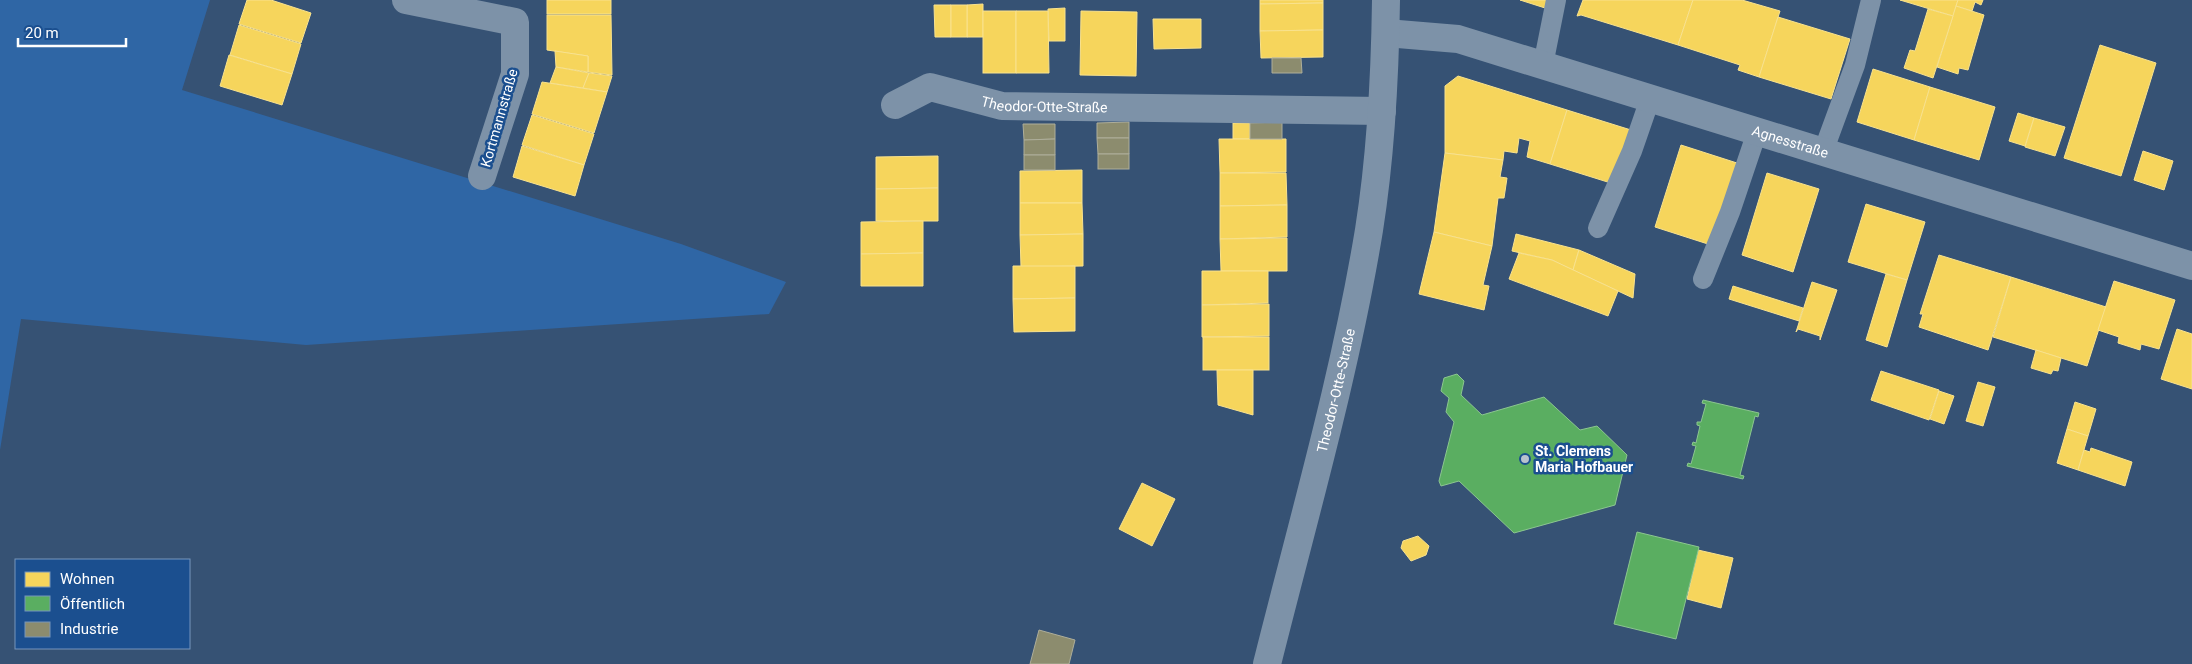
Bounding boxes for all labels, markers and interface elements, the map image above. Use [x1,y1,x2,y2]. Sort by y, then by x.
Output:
scale bar [18,15,125,47]
text: 20 m [25,24,59,42]
street label: Kortmannstraße [477,67,521,169]
street label: Theodor-Otte-Straße [979,93,1108,115]
street label: Agnesstraße [1750,122,1830,161]
street label: Theodor-Otte-Straße [1314,327,1358,454]
place label: St. Clemens Maria Hofbauer [1535,443,1633,475]
marker: St. Clemens Maria Hofbauer [1519,453,1531,465]
legend [15,559,190,649]
text: Wohnen [60,570,114,588]
text: Öffentlich [60,595,125,613]
text: Industrie [60,620,118,638]

